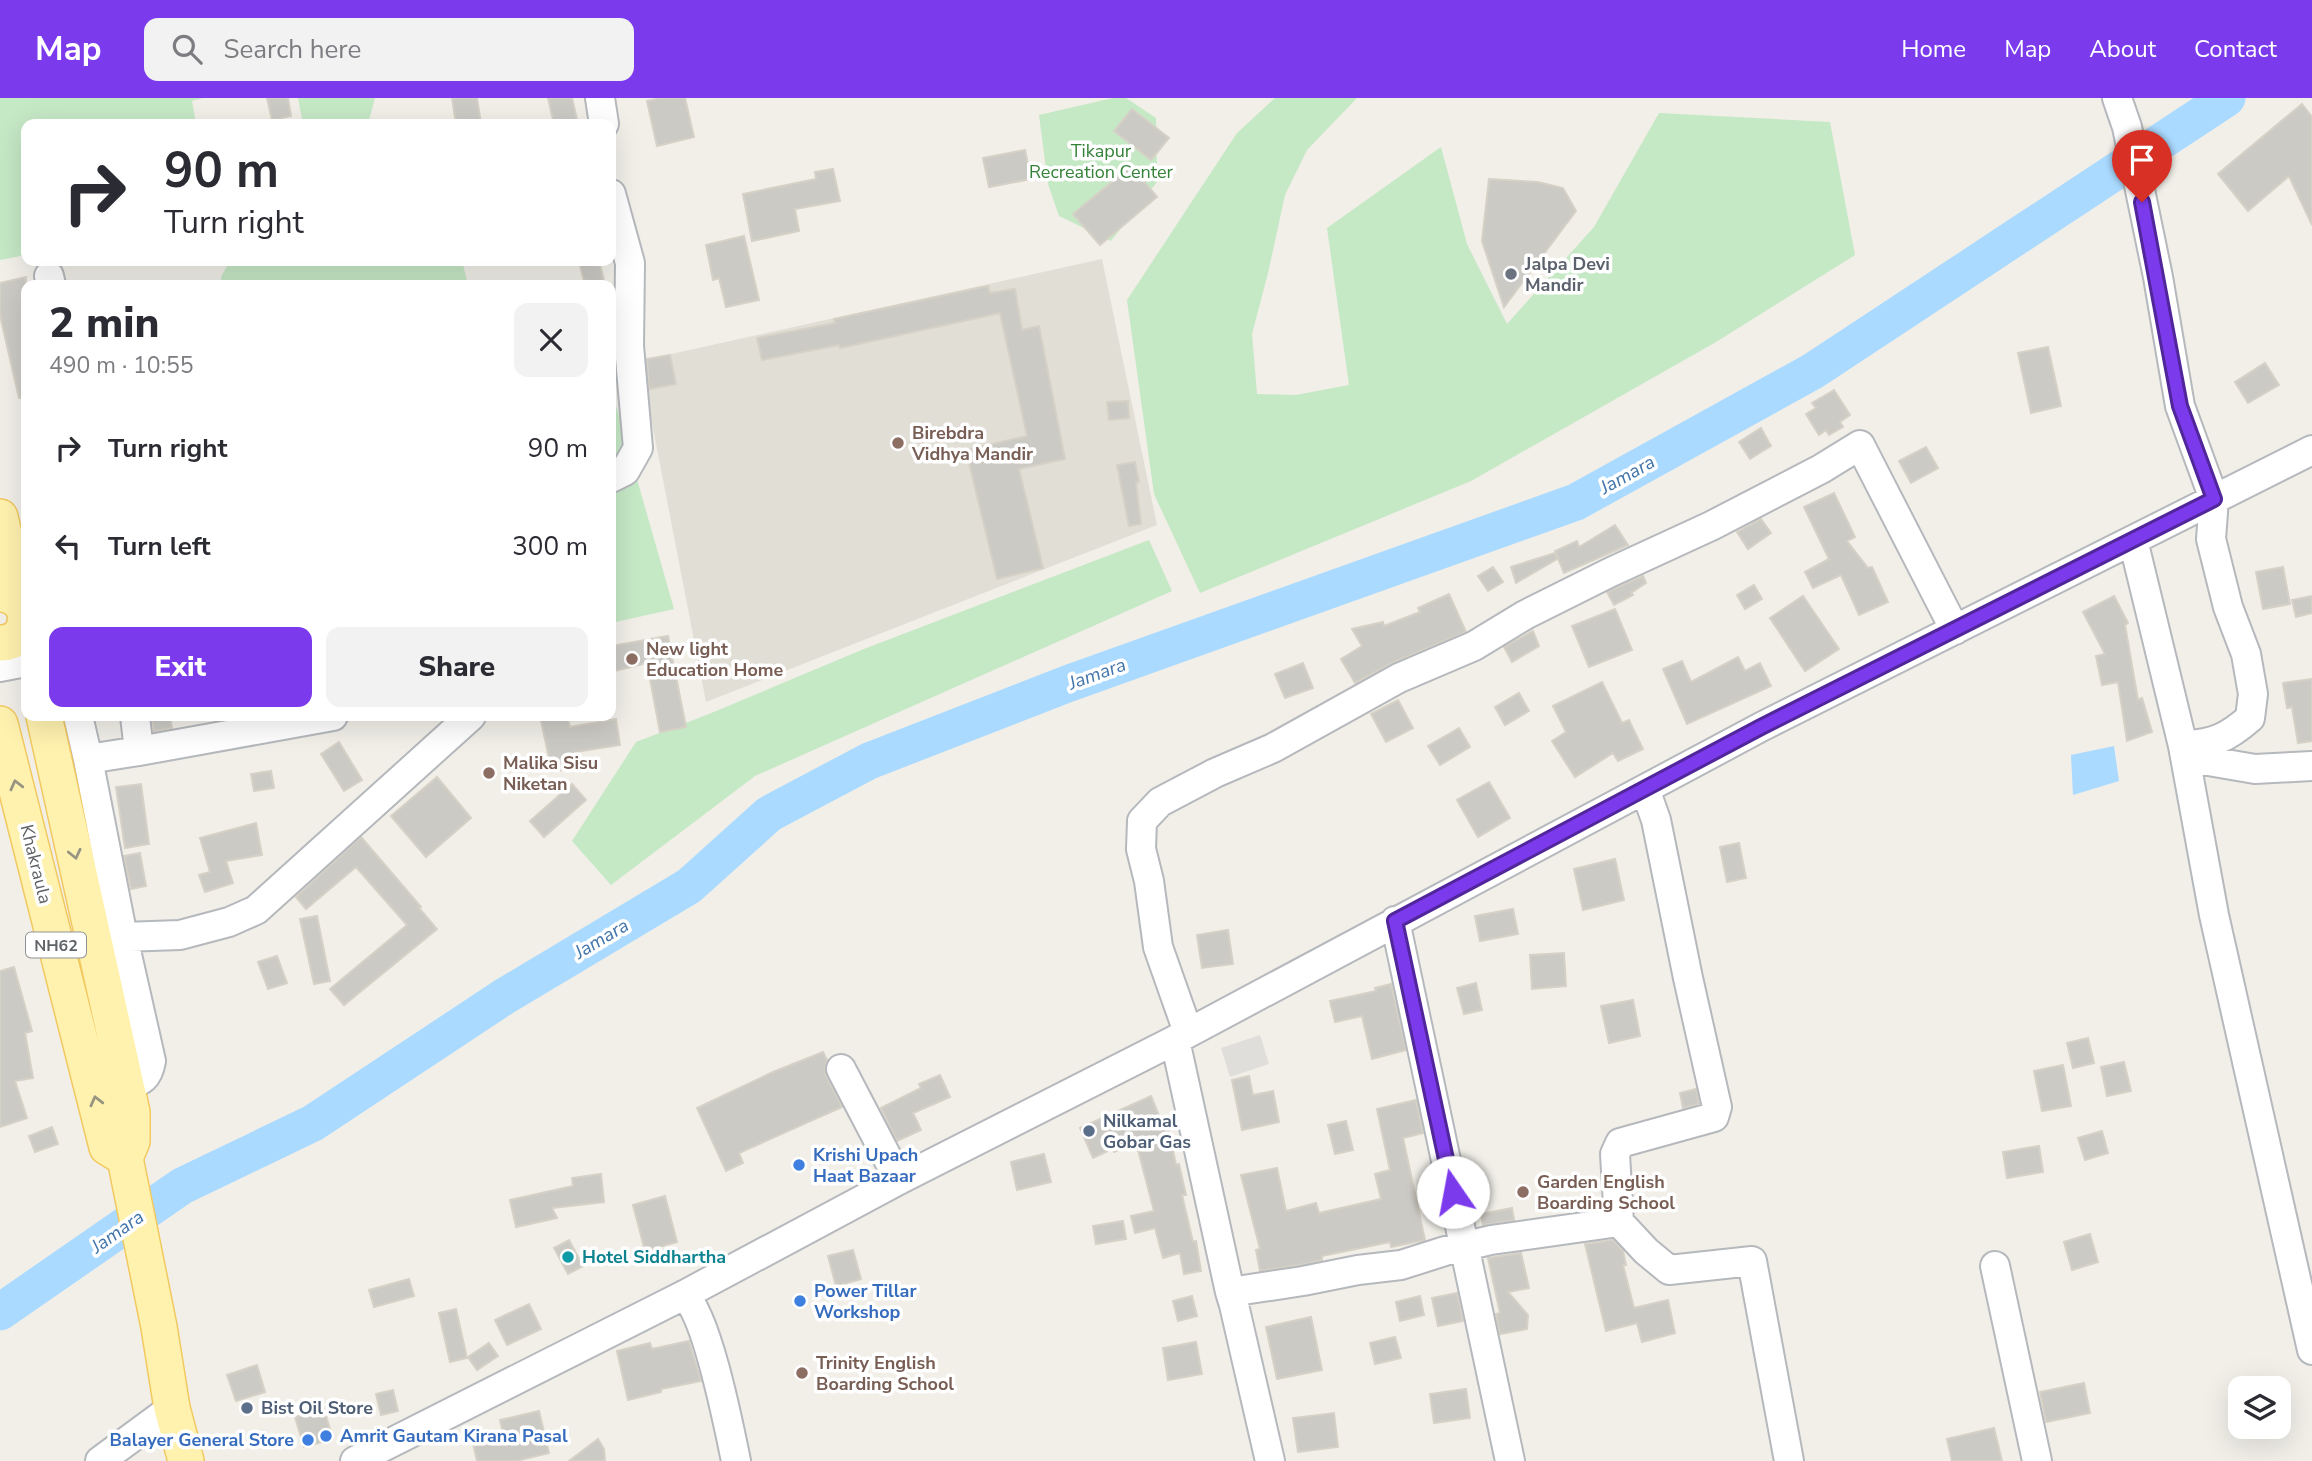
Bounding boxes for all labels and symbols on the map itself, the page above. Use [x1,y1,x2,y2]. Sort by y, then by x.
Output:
pin [2112,130,2172,202]
park label: Tikapur Recreation Center [1029,139,1174,184]
place label: Jalpa Devi Mandir [1524,252,1610,297]
marker: Jalpa Devi Mandir [1503,266,1519,282]
place label: Birebdra Vidhya Mandir [911,421,1033,466]
marker: Birebdra Vidhya Mandir [890,435,906,451]
water label: Jamara [1594,449,1660,501]
place label: New light Education Home [646,637,784,682]
marker: New light Education Home [624,651,640,667]
water label: Jamara [1064,652,1130,697]
place label: Malika Sisu Niketan [503,751,598,796]
marker: Malika Sisu Niketan [481,765,497,781]
one-way arrow [10,780,24,792]
street label: Khakraula [15,822,57,906]
one-way arrow [66,848,81,860]
water label: Jamara [569,912,634,966]
road number: NH62 [26,932,86,958]
one-way arrow [90,1095,104,1107]
place label: Nilkamal Gobar Gas [1103,1109,1191,1154]
marker: Nilkamal Gobar Gas [1081,1123,1097,1139]
place label: Krishi Upach Haat Bazaar [813,1143,918,1188]
position arrow [1416,1155,1490,1229]
marker: Krishi Upach Haat Bazaar [791,1157,807,1173]
place label: Garden English Boarding School [1537,1170,1675,1215]
marker: Garden English Boarding School [1515,1184,1531,1200]
water label: Jamara [85,1204,149,1260]
place label: Hotel Siddhartha [582,1245,726,1269]
marker: Hotel Siddhartha [560,1249,576,1265]
place label: Power Tillar Workshop [814,1279,916,1324]
marker: Power Tillar Workshop [792,1293,808,1309]
place label: Trinity English Boarding School [816,1351,954,1396]
marker: Trinity English Boarding School [794,1365,810,1381]
place label: Bist Oil Store [261,1396,373,1420]
marker: Bist Oil Store [239,1400,255,1416]
place label: Amrit Gautam Kirana Pasal [340,1424,568,1448]
place label: Balayer General Store [109,1428,294,1452]
marker: Amrit Gautam Kirana Pasal [318,1428,334,1444]
marker: Balayer General Store [300,1432,316,1448]

